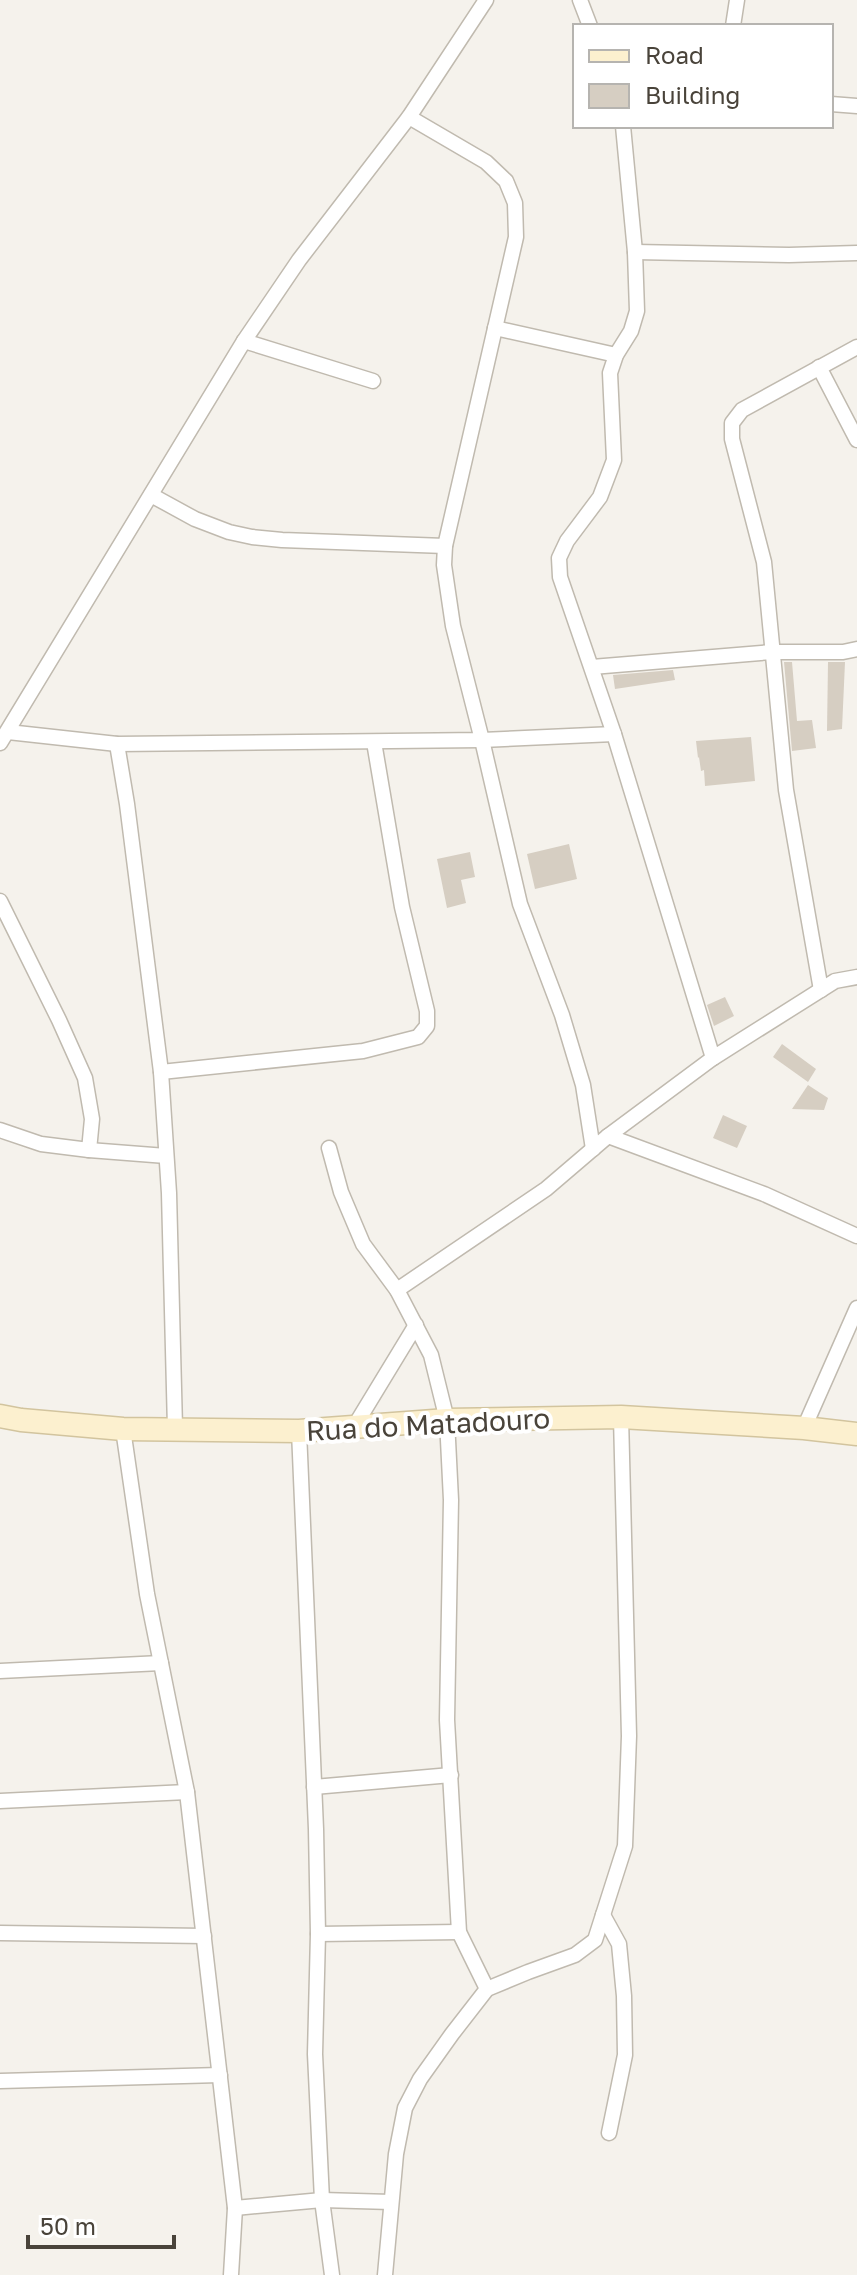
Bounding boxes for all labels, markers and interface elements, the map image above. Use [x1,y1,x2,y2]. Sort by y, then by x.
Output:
legend [573,24,833,128]
text: Road [645,40,704,69]
text: Building [645,80,740,109]
street label: Rua do Matadouro [305,1401,551,1447]
scale bar [28,2199,174,2249]
text: 50 m [40,2211,96,2240]

